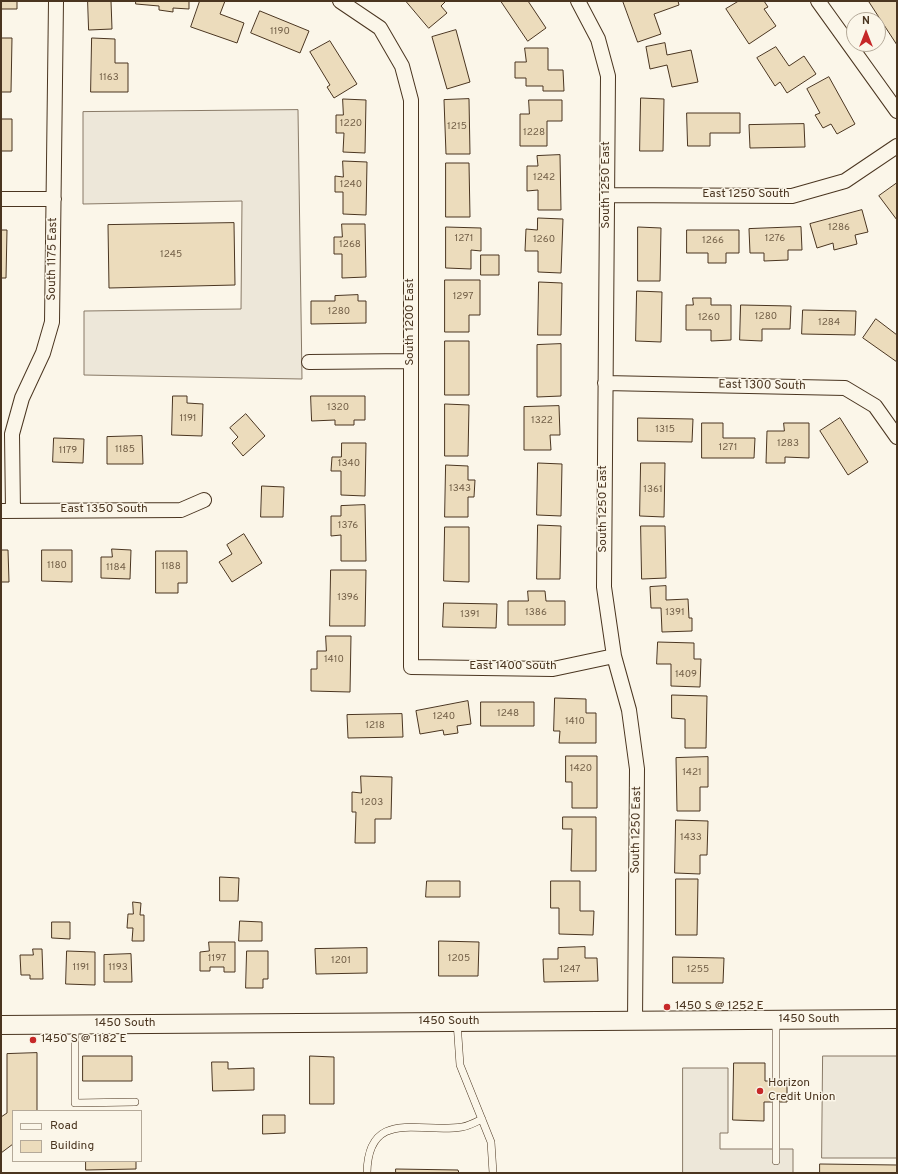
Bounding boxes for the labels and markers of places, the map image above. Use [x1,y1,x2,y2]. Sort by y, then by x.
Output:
place label: 1450 S @ 1252 E [675,1000,764,1014]
marker: 1450 S @ 1252 E [662,1002,672,1012]
place label: 1450 S @ 1182 E [41,1033,127,1047]
marker: 1450 S @ 1182 E [28,1035,38,1045]
place label: Horizon Credit Union [768,1077,835,1105]
marker: Horizon Credit Union [755,1086,765,1096]

